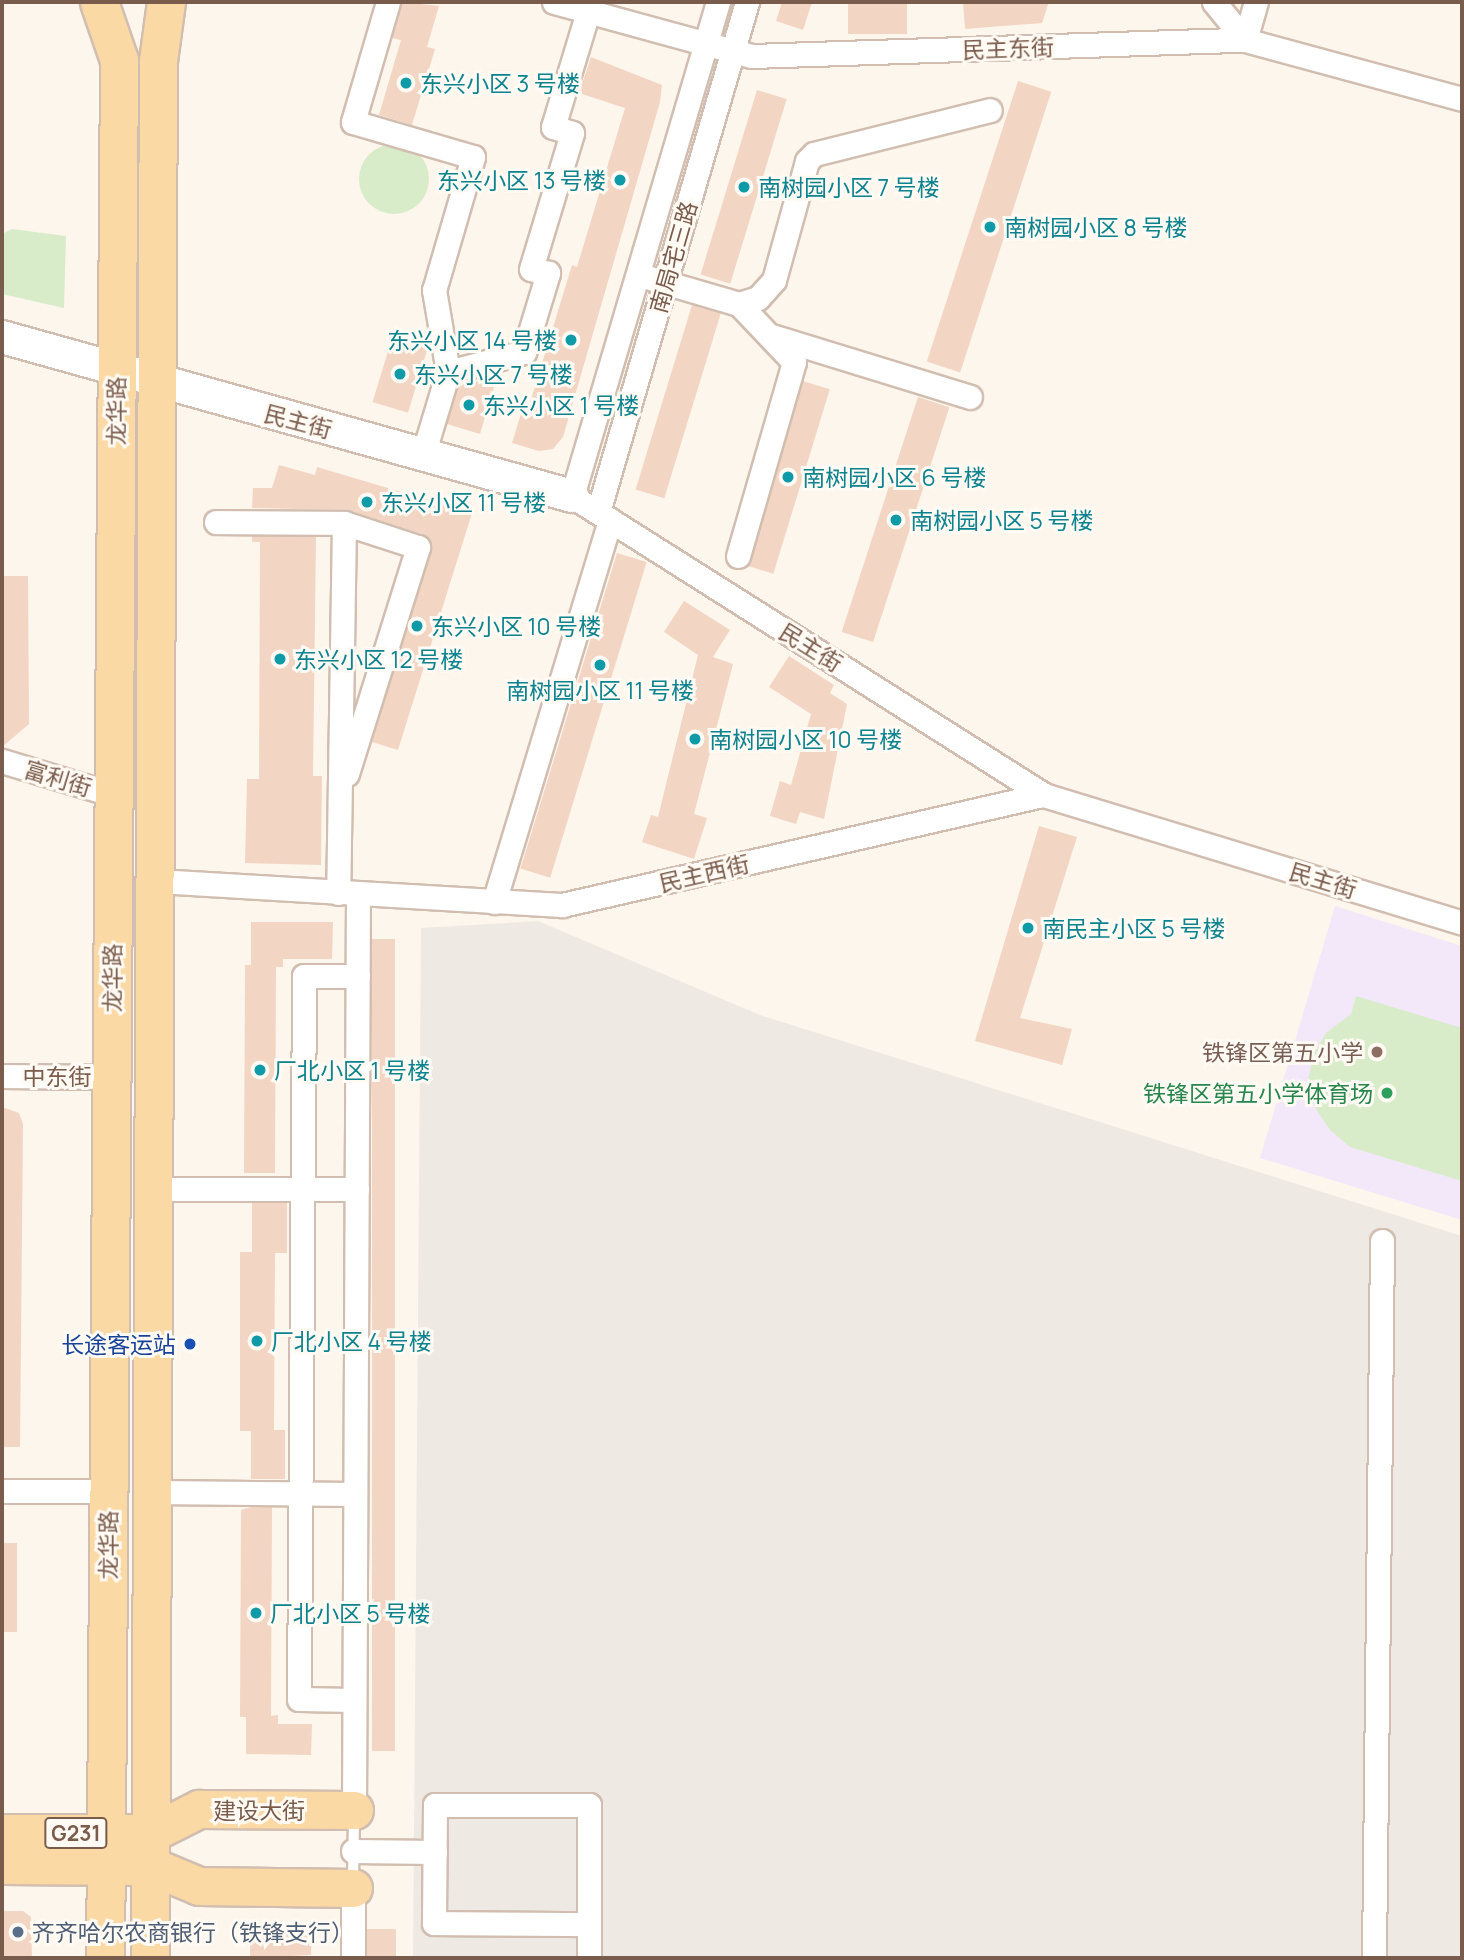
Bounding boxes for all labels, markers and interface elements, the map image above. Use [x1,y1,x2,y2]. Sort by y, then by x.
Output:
street label: 民主东街 [962,33,1054,63]
place label: 东兴小区 3 号楼 [420,69,580,97]
marker: 东兴小区 3 号楼 [398,75,414,91]
place label: 东兴小区 13 号楼 [437,166,606,194]
marker: 东兴小区 13 号楼 [612,172,628,188]
place label: 南树园小区 7 号楼 [758,173,940,201]
marker: 南树园小区 7 号楼 [736,179,752,195]
street label: 南局宅三路 [644,198,702,316]
place label: 南树园小区 8 号楼 [1004,213,1188,241]
marker: 南树园小区 8 号楼 [982,219,998,235]
place label: 东兴小区 14 号楼 [387,326,557,354]
marker: 东兴小区 14 号楼 [563,332,579,348]
place label: 东兴小区 7 号楼 [414,360,573,388]
marker: 东兴小区 7 号楼 [392,366,408,382]
street label: 龙华路 [102,377,130,445]
place label: 东兴小区 1 号楼 [483,391,639,419]
marker: 东兴小区 1 号楼 [461,397,477,413]
street label: 民主街 [261,399,335,443]
place label: 南树园小区 6 号楼 [802,463,986,491]
marker: 南树园小区 6 号楼 [780,469,796,485]
place label: 东兴小区 11 号楼 [381,488,546,516]
marker: 东兴小区 11 号楼 [359,494,375,510]
place label: 南树园小区 5 号楼 [910,506,1093,534]
marker: 南树园小区 5 号楼 [888,512,904,528]
place label: 东兴小区 10 号楼 [431,612,601,640]
street label: 民主街 [774,617,848,677]
marker: 东兴小区 10 号楼 [409,618,425,634]
place label: 东兴小区 12 号楼 [294,645,463,673]
marker: 东兴小区 12 号楼 [272,651,288,667]
marker: 南树园小区 11 号楼 [592,657,608,673]
place label: 南树园小区 11 号楼 [506,676,694,704]
place label: 南树园小区 10 号楼 [709,725,902,753]
marker: 南树园小区 10 号楼 [687,731,703,747]
street label: 富利街 [21,755,95,801]
street label: 民主西街 [656,849,752,897]
street label: 民主街 [1286,857,1360,903]
place label: 南民主小区 5 号楼 [1042,914,1225,942]
marker: 南民主小区 5 号楼 [1020,920,1036,936]
street label: 龙华路 [98,944,126,1012]
place label: 铁锋区第五小学 [1202,1038,1363,1066]
marker: 铁锋区第五小学 [1369,1044,1385,1060]
place label: 厂北小区 1 号楼 [274,1056,430,1084]
street label: 中东街 [23,1062,91,1090]
marker: 厂北小区 1 号楼 [252,1062,268,1078]
place label: 铁锋区第五小学体育场 [1143,1079,1373,1107]
marker: 铁锋区第五小学体育场 [1379,1085,1395,1101]
place label: 厂北小区 4 号楼 [271,1327,432,1355]
place label: 长途客运站 [61,1330,176,1358]
marker: 厂北小区 4 号楼 [249,1333,265,1349]
marker: 长途客运站 [182,1336,198,1352]
street label: 龙华路 [94,1511,122,1579]
place label: 厂北小区 5 号楼 [270,1599,430,1627]
marker: 厂北小区 5 号楼 [248,1605,264,1621]
street label: 建设大街 [213,1796,305,1824]
road number: G231 [43,1815,109,1850]
place label: 齐齐哈尔农商银行（铁锋支行） [32,1918,354,1946]
marker: 齐齐哈尔农商银行（铁锋支行） [10,1924,26,1940]

